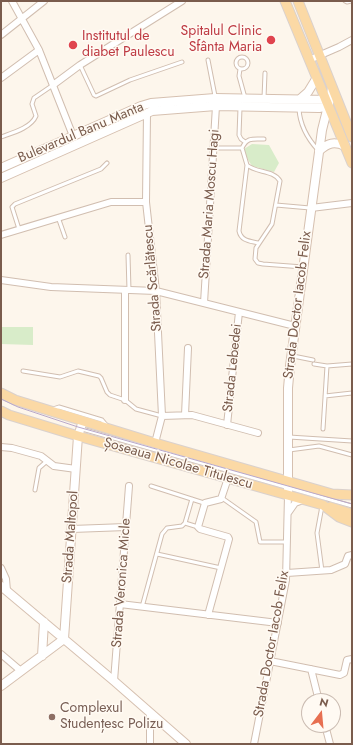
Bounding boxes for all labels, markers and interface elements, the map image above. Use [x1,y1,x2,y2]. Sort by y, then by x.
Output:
place label: Spitalul Clinic Sfânta Maria [180,24,262,56]
place label: Institutul de diabet Paulescu [82,29,175,62]
marker: Spitalul Clinic Sfânta Maria [265,34,277,46]
marker: Institutul de diabet Paulescu [67,39,79,51]
street label: Bulevardul Banu Manta [16,99,146,167]
street label: Strada Maria Moscu Hagi [196,129,224,279]
street label: Strada Scărlătescu [140,224,166,332]
street label: Strada Doctor Iacob Felix [281,230,315,380]
street label: Strada Lebedei [220,323,246,413]
street label: Șoseaua Nicolae Titulescu [101,435,255,493]
street label: Strada Maltopol [59,490,83,584]
street label: Strada Veronica Micle [109,518,135,648]
street label: Strada Doctor Iacob Felix [251,569,293,719]
north arrow [301,693,341,733]
text: N [318,694,330,711]
place label: Complexul Studențesc Polizu [60,701,163,734]
marker: Complexul Studențesc Polizu [47,712,57,722]

